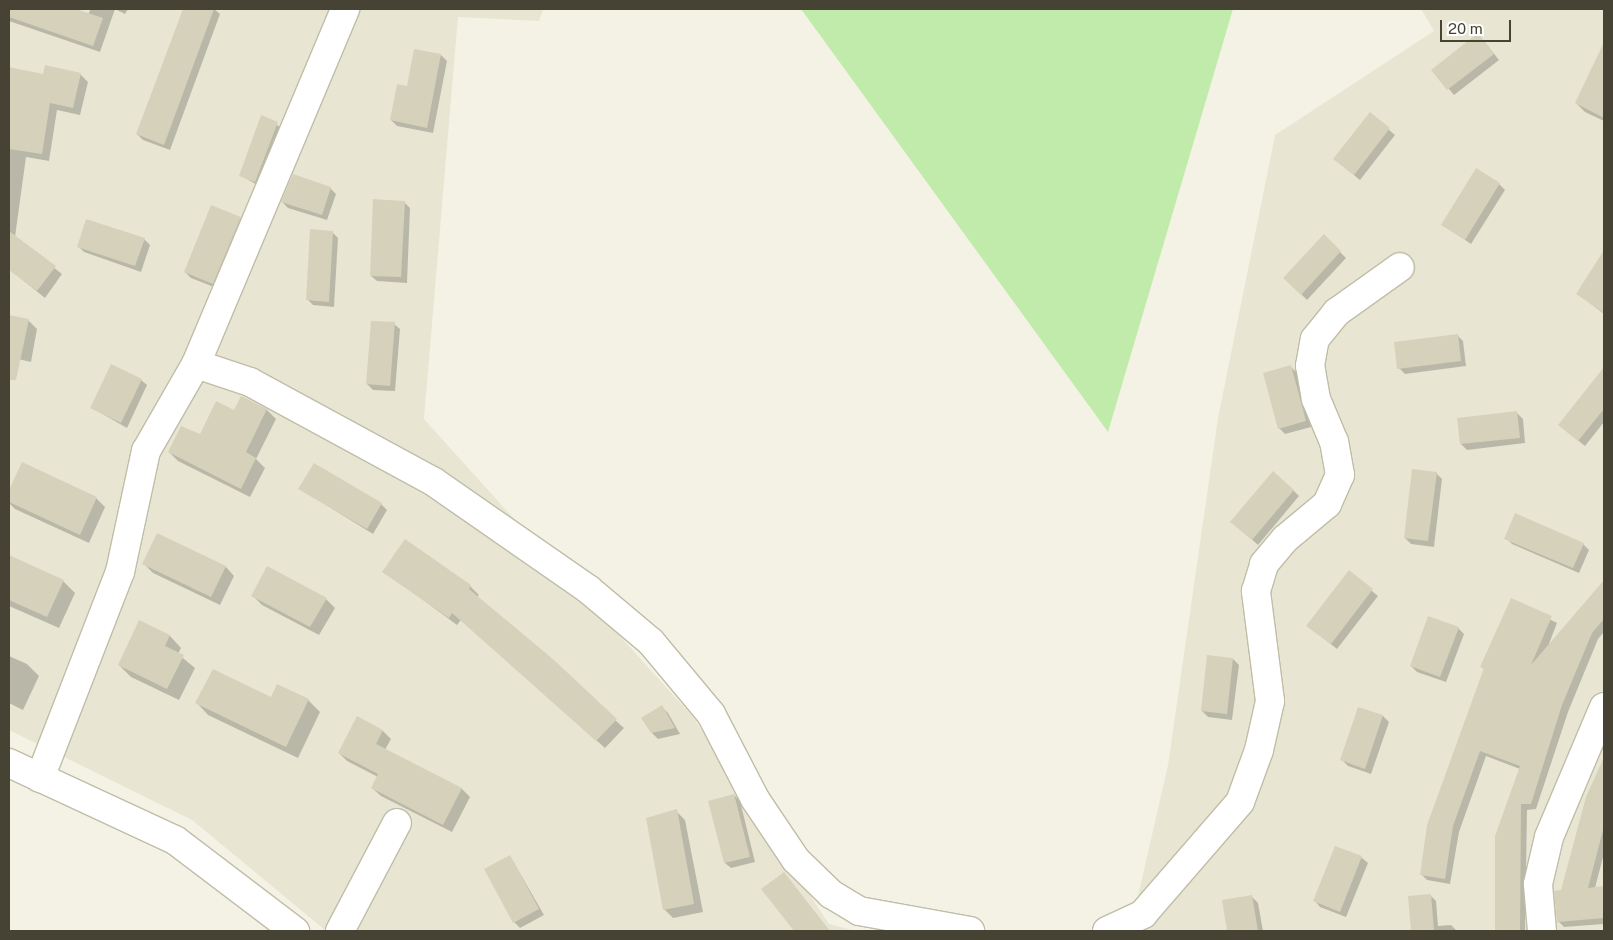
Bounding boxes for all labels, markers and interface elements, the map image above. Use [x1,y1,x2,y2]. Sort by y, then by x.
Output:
scale bar [1443,10,1514,42]
text: 20 m [1448,20,1483,37]

